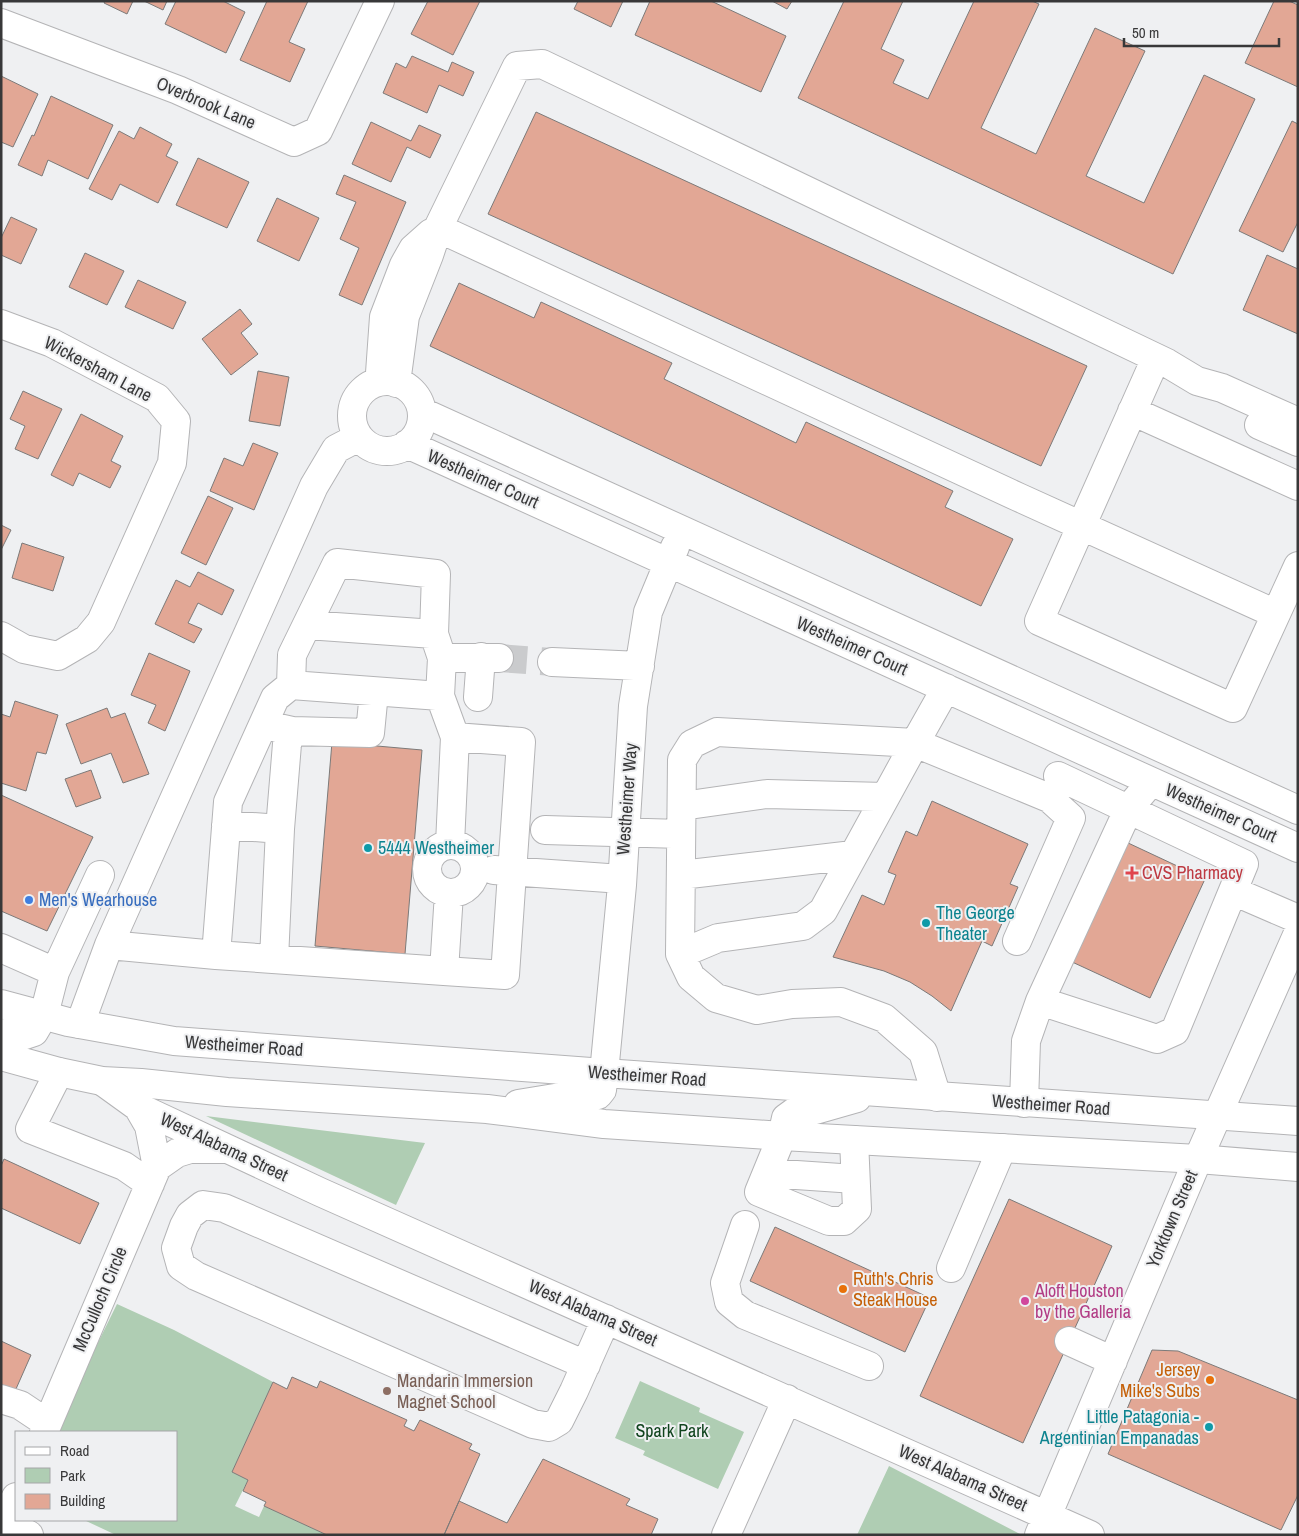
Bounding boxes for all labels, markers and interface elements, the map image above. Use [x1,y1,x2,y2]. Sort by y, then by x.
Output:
scale bar [1124,15,1279,47]
text: 50 m [1132,22,1159,43]
street label: Overbrook Lane [153,70,260,135]
street label: Wickersham Lane [40,330,157,408]
street label: Westheimer Court [424,443,543,514]
street label: Westheimer Court [793,610,912,681]
street label: Westheimer Way [610,741,643,856]
street label: Westheimer Court [1162,777,1281,848]
place label: 5444 Westheimer [378,835,494,860]
marker: 5444 Westheimer [362,842,374,854]
place label: CVS Pharmacy [1142,860,1244,885]
marker: CVS Pharmacy [1126,867,1138,879]
place label: Men's Wearhouse [39,887,157,912]
marker: Men's Wearhouse [23,894,35,906]
place label: The George Theater [936,900,1015,946]
marker: The George Theater [920,917,932,929]
street label: Westheimer Road [184,1029,304,1062]
street label: Westheimer Road [587,1059,707,1092]
street label: Westheimer Road [991,1088,1111,1121]
street label: West Alabama Street [156,1106,292,1187]
street label: Yorktown Street [1140,1166,1203,1271]
street label: McCulloch Circle [66,1243,133,1355]
place label: Ruth's Chris Steak House [853,1266,938,1312]
street label: West Alabama Street [525,1273,662,1352]
place label: Aloft Houston by the Galleria [1034,1278,1131,1324]
marker: Ruth's Chris Steak House [837,1283,849,1295]
marker: Aloft Houston by the Galleria [1019,1295,1031,1307]
place label: Jersey Mike's Subs [1120,1357,1201,1403]
place label: Mandarin Immersion Magnet School [397,1368,533,1414]
marker: Jersey Mike's Subs [1204,1374,1216,1386]
marker: Mandarin Immersion Magnet School [381,1385,393,1397]
place label: Little Patagonia - Argentinian Empanadas [1039,1404,1199,1450]
park label: Spark Park [635,1418,709,1443]
marker: Little Patagonia - Argentinian Empanadas [1203,1421,1215,1433]
legend [15,1431,178,1521]
street label: West Alabama Street [895,1438,1032,1517]
text: Road [60,1440,89,1461]
text: Park [60,1465,86,1486]
text: Building [60,1490,105,1511]

